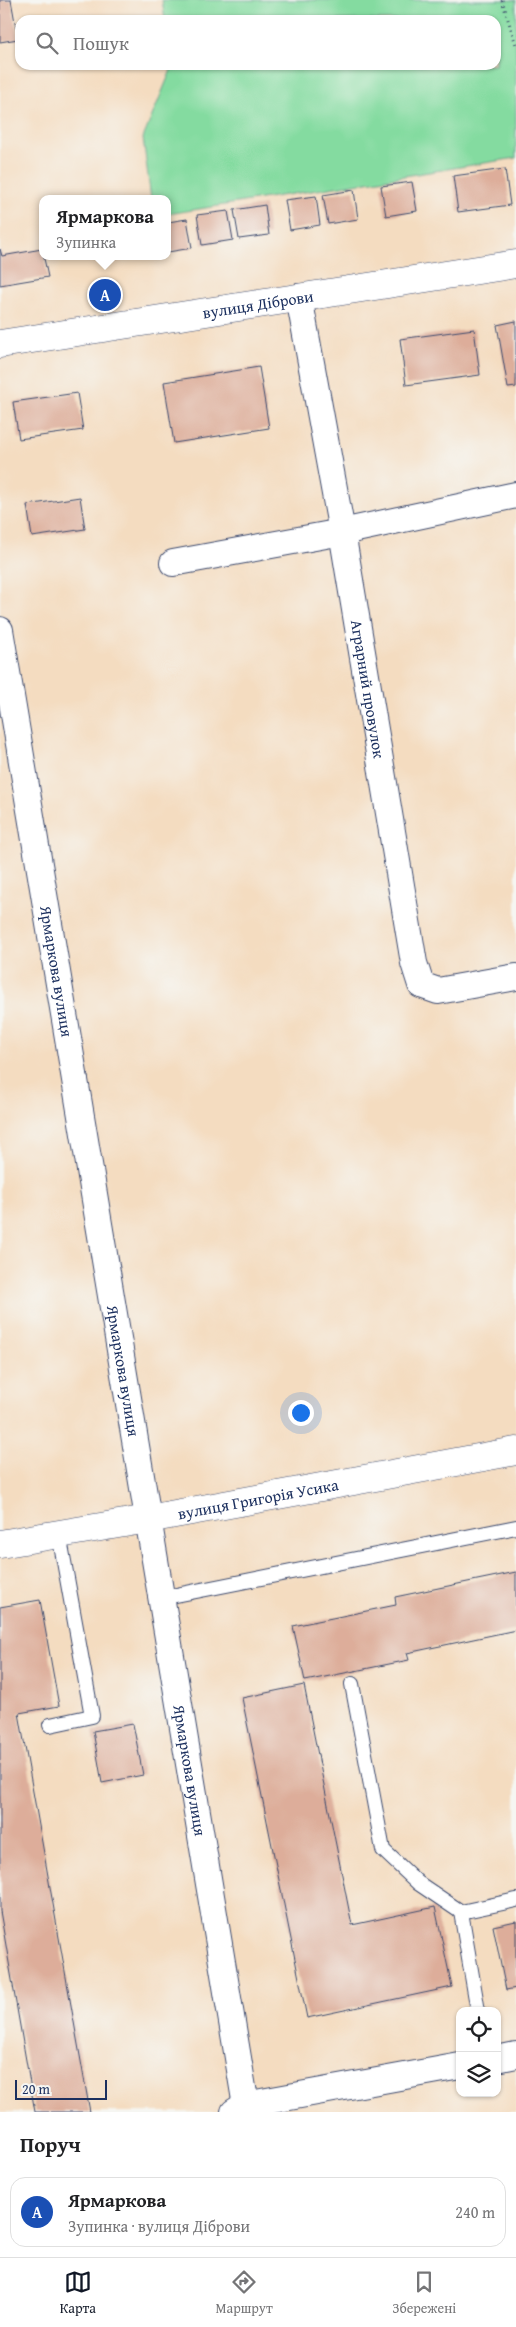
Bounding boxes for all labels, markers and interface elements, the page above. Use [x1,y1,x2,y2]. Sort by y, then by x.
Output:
search box [15,15,501,70]
icon: search [33,29,61,57]
text: Пошук [73,29,129,57]
popup [39,195,171,260]
text: Ярмаркова [56,202,154,230]
text: Зупинка [56,230,116,254]
pin: A [89,276,121,314]
street label: вулиця Діброви [201,283,316,324]
street label: Аграрний провулок [345,618,392,761]
street label: Ярмаркова вулиця [34,903,80,1039]
street label: Ярмаркова вулиця [101,1302,146,1438]
your location [288,1400,314,1426]
street label: вулиця Григорія Усика [176,1472,341,1525]
street label: Ярмаркова вулиця [167,1702,213,1838]
map controls [456,2007,501,2097]
button: locate [456,2007,501,2052]
button: layers [456,2052,501,2097]
scale bar [15,2077,108,2100]
text: 20 m [22,2079,50,2099]
text: Поруч [20,2129,81,2160]
text: Ярмаркова [68,2186,166,2214]
text: A [32,2200,42,2224]
text: 240 m [455,2200,495,2224]
text: Зупинка · вулиця Діброви [68,2214,250,2238]
tab: Карта [60,2268,96,2318]
tab: Маршрут [216,2268,273,2318]
tab: Збережені [392,2268,456,2318]

